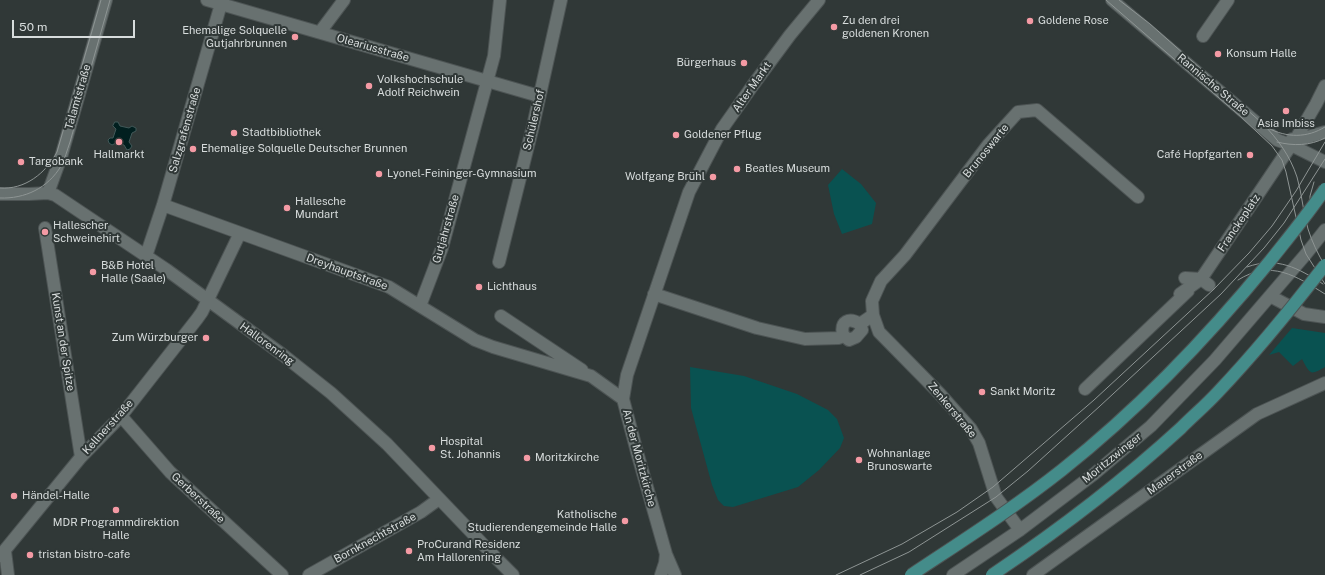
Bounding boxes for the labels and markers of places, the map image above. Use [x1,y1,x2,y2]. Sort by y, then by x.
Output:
place label: Zu den drei goldenen Kronen [842,14,929,40]
place label: Goldene Rose [1038,14,1109,28]
marker: Goldene Rose [1025,16,1035,26]
marker: Zu den drei goldenen Kronen [829,22,839,32]
place label: Ehemalige Solquelle Gutjahrbrunnen [182,24,287,50]
marker: Ehemalige Solquelle Gutjahrbrunnen [290,32,300,42]
place label: Konsum Halle [1226,47,1297,61]
marker: Konsum Halle [1213,49,1223,59]
place label: Bürgerhaus [676,56,736,70]
marker: Bürgerhaus [739,58,749,68]
place label: Volkshochschule Adolf Reichwein [377,73,463,99]
marker: Volkshochschule Adolf Reichwein [364,81,374,91]
marker: Asia Imbiss [1281,106,1291,116]
place label: Asia Imbiss [1257,117,1315,131]
place label: Stadtbibliothek [242,126,321,140]
marker: Stadtbibliothek [229,128,239,138]
place label: Goldener Pflug [684,128,761,142]
marker: Goldener Pflug [671,130,681,140]
marker: Hallmarkt [114,137,124,147]
place label: Ehemalige Solquelle Deutscher Brunnen [201,142,407,156]
marker: Ehemalige Solquelle Deutscher Brunnen [188,144,198,154]
place label: Hallmarkt [93,148,145,162]
place label: Café Hopfgarten [1157,148,1242,162]
marker: Café Hopfgarten [1245,150,1255,160]
place label: Targobank [29,155,83,169]
marker: Targobank [16,157,26,167]
place label: Beatles Museum [745,162,830,176]
marker: Beatles Museum [732,164,742,174]
place label: Lyonel-Feininger-Gymnasium [387,167,537,181]
marker: Lyonel-Feininger-Gymnasium [374,169,384,179]
place label: Wolfgang Brühl [625,170,705,184]
marker: Wolfgang Brühl [708,172,718,182]
place label: Hallesche Mundart [295,195,346,221]
marker: Hallesche Mundart [282,203,292,213]
place label: Hallescher Schweinehirt [53,219,120,245]
marker: Hallescher Schweinehirt [40,227,50,237]
place label: B&B Hotel Halle (Saale) [101,259,166,285]
marker: B&B Hotel Halle (Saale) [88,267,98,277]
place label: Lichthaus [487,280,537,294]
marker: Lichthaus [474,282,484,292]
place label: Zum Würzburger [111,331,198,345]
marker: Zum Würzburger [201,333,211,343]
place label: Sankt Moritz [990,385,1055,399]
marker: Sankt Moritz [977,387,987,397]
place label: Hospital St. Johannis [440,435,500,461]
marker: Hospital St. Johannis [427,443,437,453]
place label: Wohnanlage Brunoswarte [867,447,932,473]
place label: Moritzkirche [535,451,599,465]
marker: Moritzkirche [522,453,532,463]
marker: Wohnanlage Brunoswarte [854,455,864,465]
place label: Händel-Halle [22,489,90,503]
marker: Händel-Halle [9,491,19,501]
marker: MDR Programmdirektion Halle [111,505,121,515]
place label: Katholische Studierendengemeinde Halle [468,508,617,534]
place label: MDR Programmdirektion Halle [53,516,179,542]
marker: Katholische Studierendengemeinde Halle [620,516,630,526]
place label: ProCurand Residenz Am Hallorenring [417,538,520,564]
marker: ProCurand Residenz Am Hallorenring [404,546,414,556]
place label: tristan bistro-cafe [38,548,130,562]
marker: tristan bistro-cafe [25,550,35,560]

